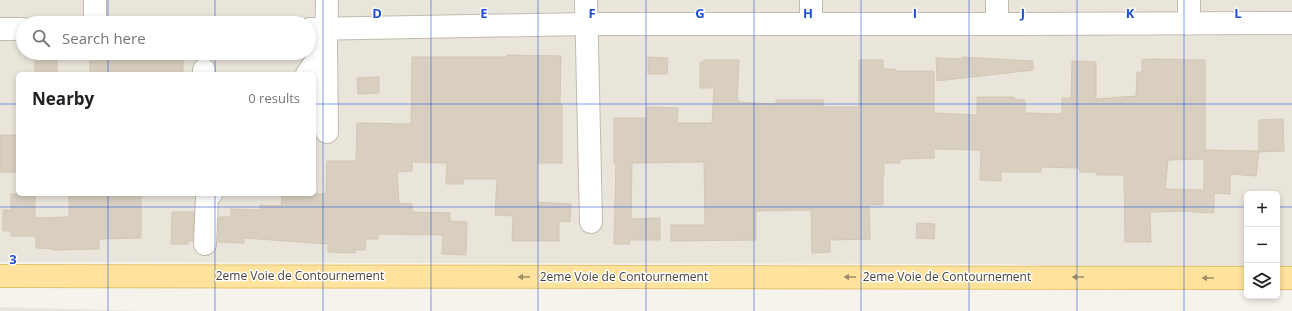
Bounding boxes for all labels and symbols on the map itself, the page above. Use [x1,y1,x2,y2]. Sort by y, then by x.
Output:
text: D [372,4,382,22]
text: E [480,4,488,22]
text: F [588,4,596,22]
text: G [695,4,705,22]
text: H [803,4,813,22]
text: I [913,4,917,22]
text: J [1020,4,1025,22]
text: K [1126,4,1135,22]
text: L [1234,4,1242,22]
text: 3 [9,250,17,268]
street label: 2eme Voie de Contournement [216,267,384,284]
street label: 2eme Voie de Contournement [540,268,708,285]
street label: 2eme Voie de Contournement [863,268,1031,285]
one-way arrow [517,274,530,280]
one-way arrow [843,274,856,280]
one-way arrow [1071,274,1084,280]
one-way arrow [1201,275,1214,281]

